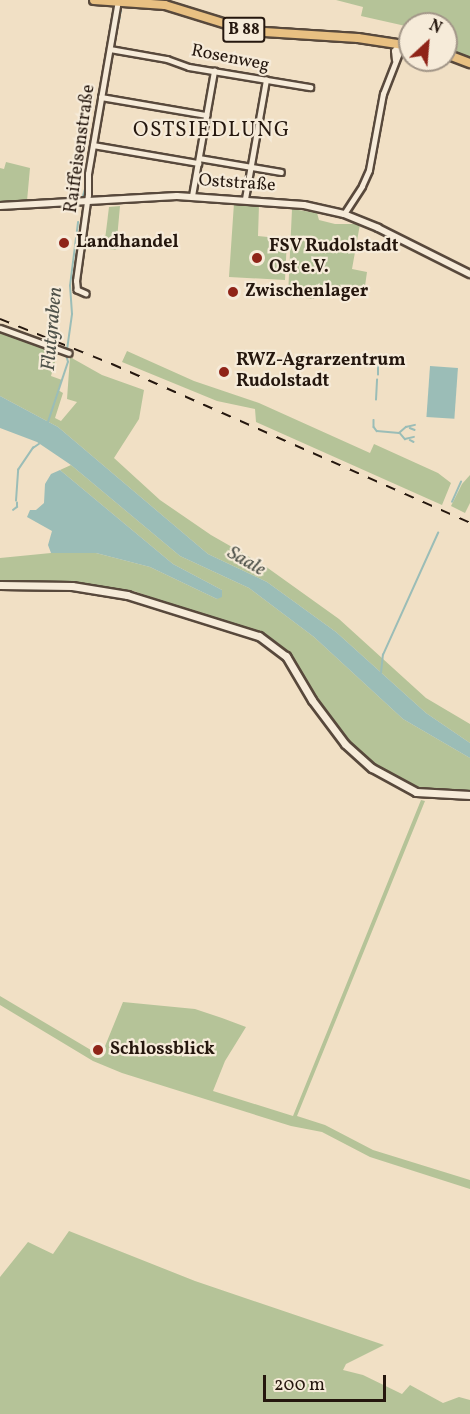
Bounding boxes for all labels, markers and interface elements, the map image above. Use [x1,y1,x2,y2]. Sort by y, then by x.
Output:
north arrow [398,12,458,72]
text: N [425,15,445,40]
road number: B 88 [222,17,266,43]
street label: Rosenweg [189,41,271,77]
street label: Raiffeisenstraße [61,83,101,215]
district label: OSTSIEDLUNG [133,118,291,144]
street label: Oststraße [198,171,276,197]
place label: Landhandel [76,232,179,254]
marker: Landhandel [57,236,71,250]
place label: FSV Rudolstadt Ost e.V. [269,237,399,280]
marker: FSV Rudolstadt Ost e.V. [250,251,264,265]
place label: Zwischenlager [245,281,368,303]
marker: Zwischenlager [226,285,240,299]
water label: Flutgraben [37,286,69,372]
place label: RWZ-Agrarzentrum Rudolstadt [236,351,406,394]
marker: RWZ-Agrarzentrum Rudolstadt [217,365,231,379]
water label: Saale [222,542,270,582]
place label: Schlossblick [110,1039,215,1061]
marker: Schlossblick [91,1043,105,1057]
scale bar [266,1363,389,1401]
text: 200 m [274,1373,325,1398]

